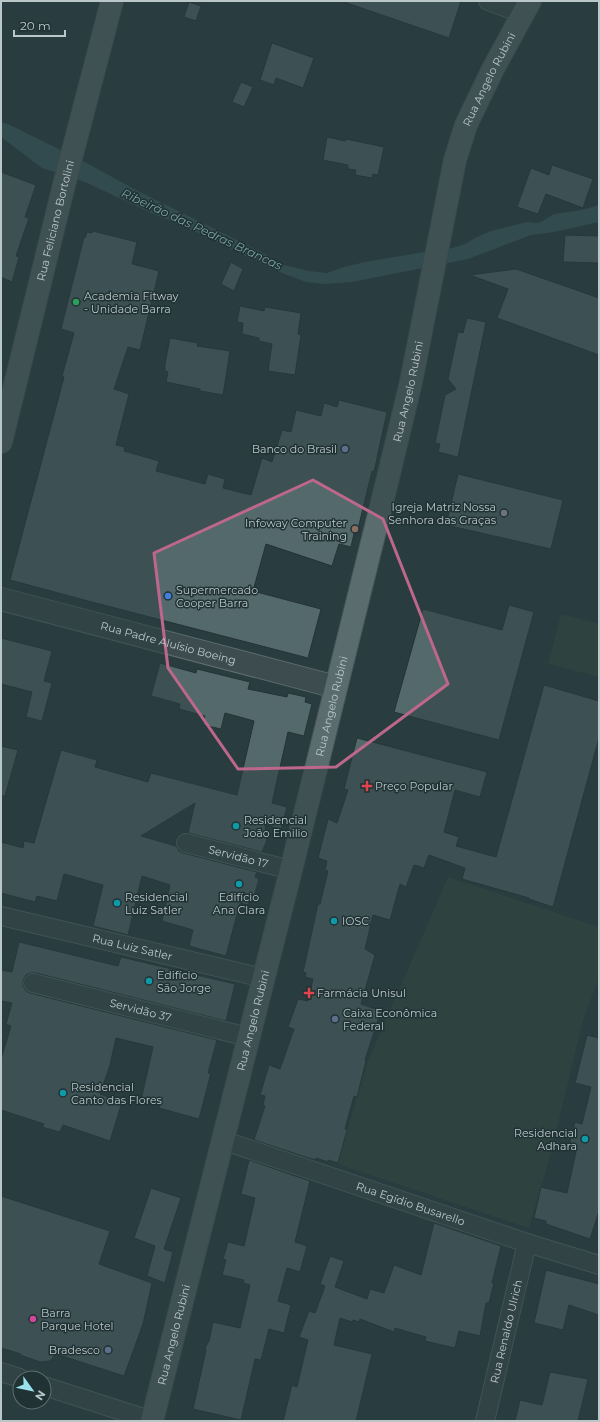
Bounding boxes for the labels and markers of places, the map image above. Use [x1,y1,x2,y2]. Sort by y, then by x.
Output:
place label: Academia Fitway - Unidade Barra [84,289,179,316]
marker: Academia Fitway - Unidade Barra [71,297,81,307]
place label: Banco do Brasil [252,442,337,456]
marker: Banco do Brasil [340,444,350,454]
place label: Igreja Matriz Nossa Senhora das Graças [388,500,497,527]
marker: Igreja Matriz Nossa Senhora das Graças [499,508,509,518]
place label: Infoway Computer Training [245,516,347,543]
marker: Infoway Computer Training [350,524,360,534]
place label: Supermercado Cooper Barra [176,583,258,610]
marker: Supermercado Cooper Barra [163,591,173,601]
place label: Preço Popular [375,779,453,793]
marker: Preço Popular [362,781,372,791]
place label: Residencial João Emilio [243,813,308,840]
marker: Residencial João Emilio [231,821,241,831]
marker: Edifício Ana Clara [234,879,244,889]
place label: Residencial Luiz Satler [125,890,188,917]
place label: Edifício Ana Clara [213,890,265,917]
marker: Residencial Luiz Satler [112,898,122,908]
place label: IOSC [342,914,369,928]
marker: IOSC [329,916,339,926]
place label: Edifício São Jorge [157,968,211,995]
marker: Edifício São Jorge [144,976,154,986]
place label: Farmácia Unisul [317,986,406,1000]
marker: Farmácia Unisul [304,988,314,998]
place label: Caixa Econômica Federal [343,1006,437,1033]
marker: Caixa Econômica Federal [330,1014,340,1024]
place label: Residencial Canto das Flores [71,1080,163,1107]
marker: Residencial Canto das Flores [58,1088,68,1098]
place label: Residencial Adhara [514,1126,577,1153]
marker: Residencial Adhara [580,1134,590,1144]
place label: Barra Parque Hotel [41,1306,114,1333]
marker: Barra Parque Hotel [28,1314,38,1324]
place label: Bradesco [49,1343,100,1357]
marker: Bradesco [103,1345,113,1355]

